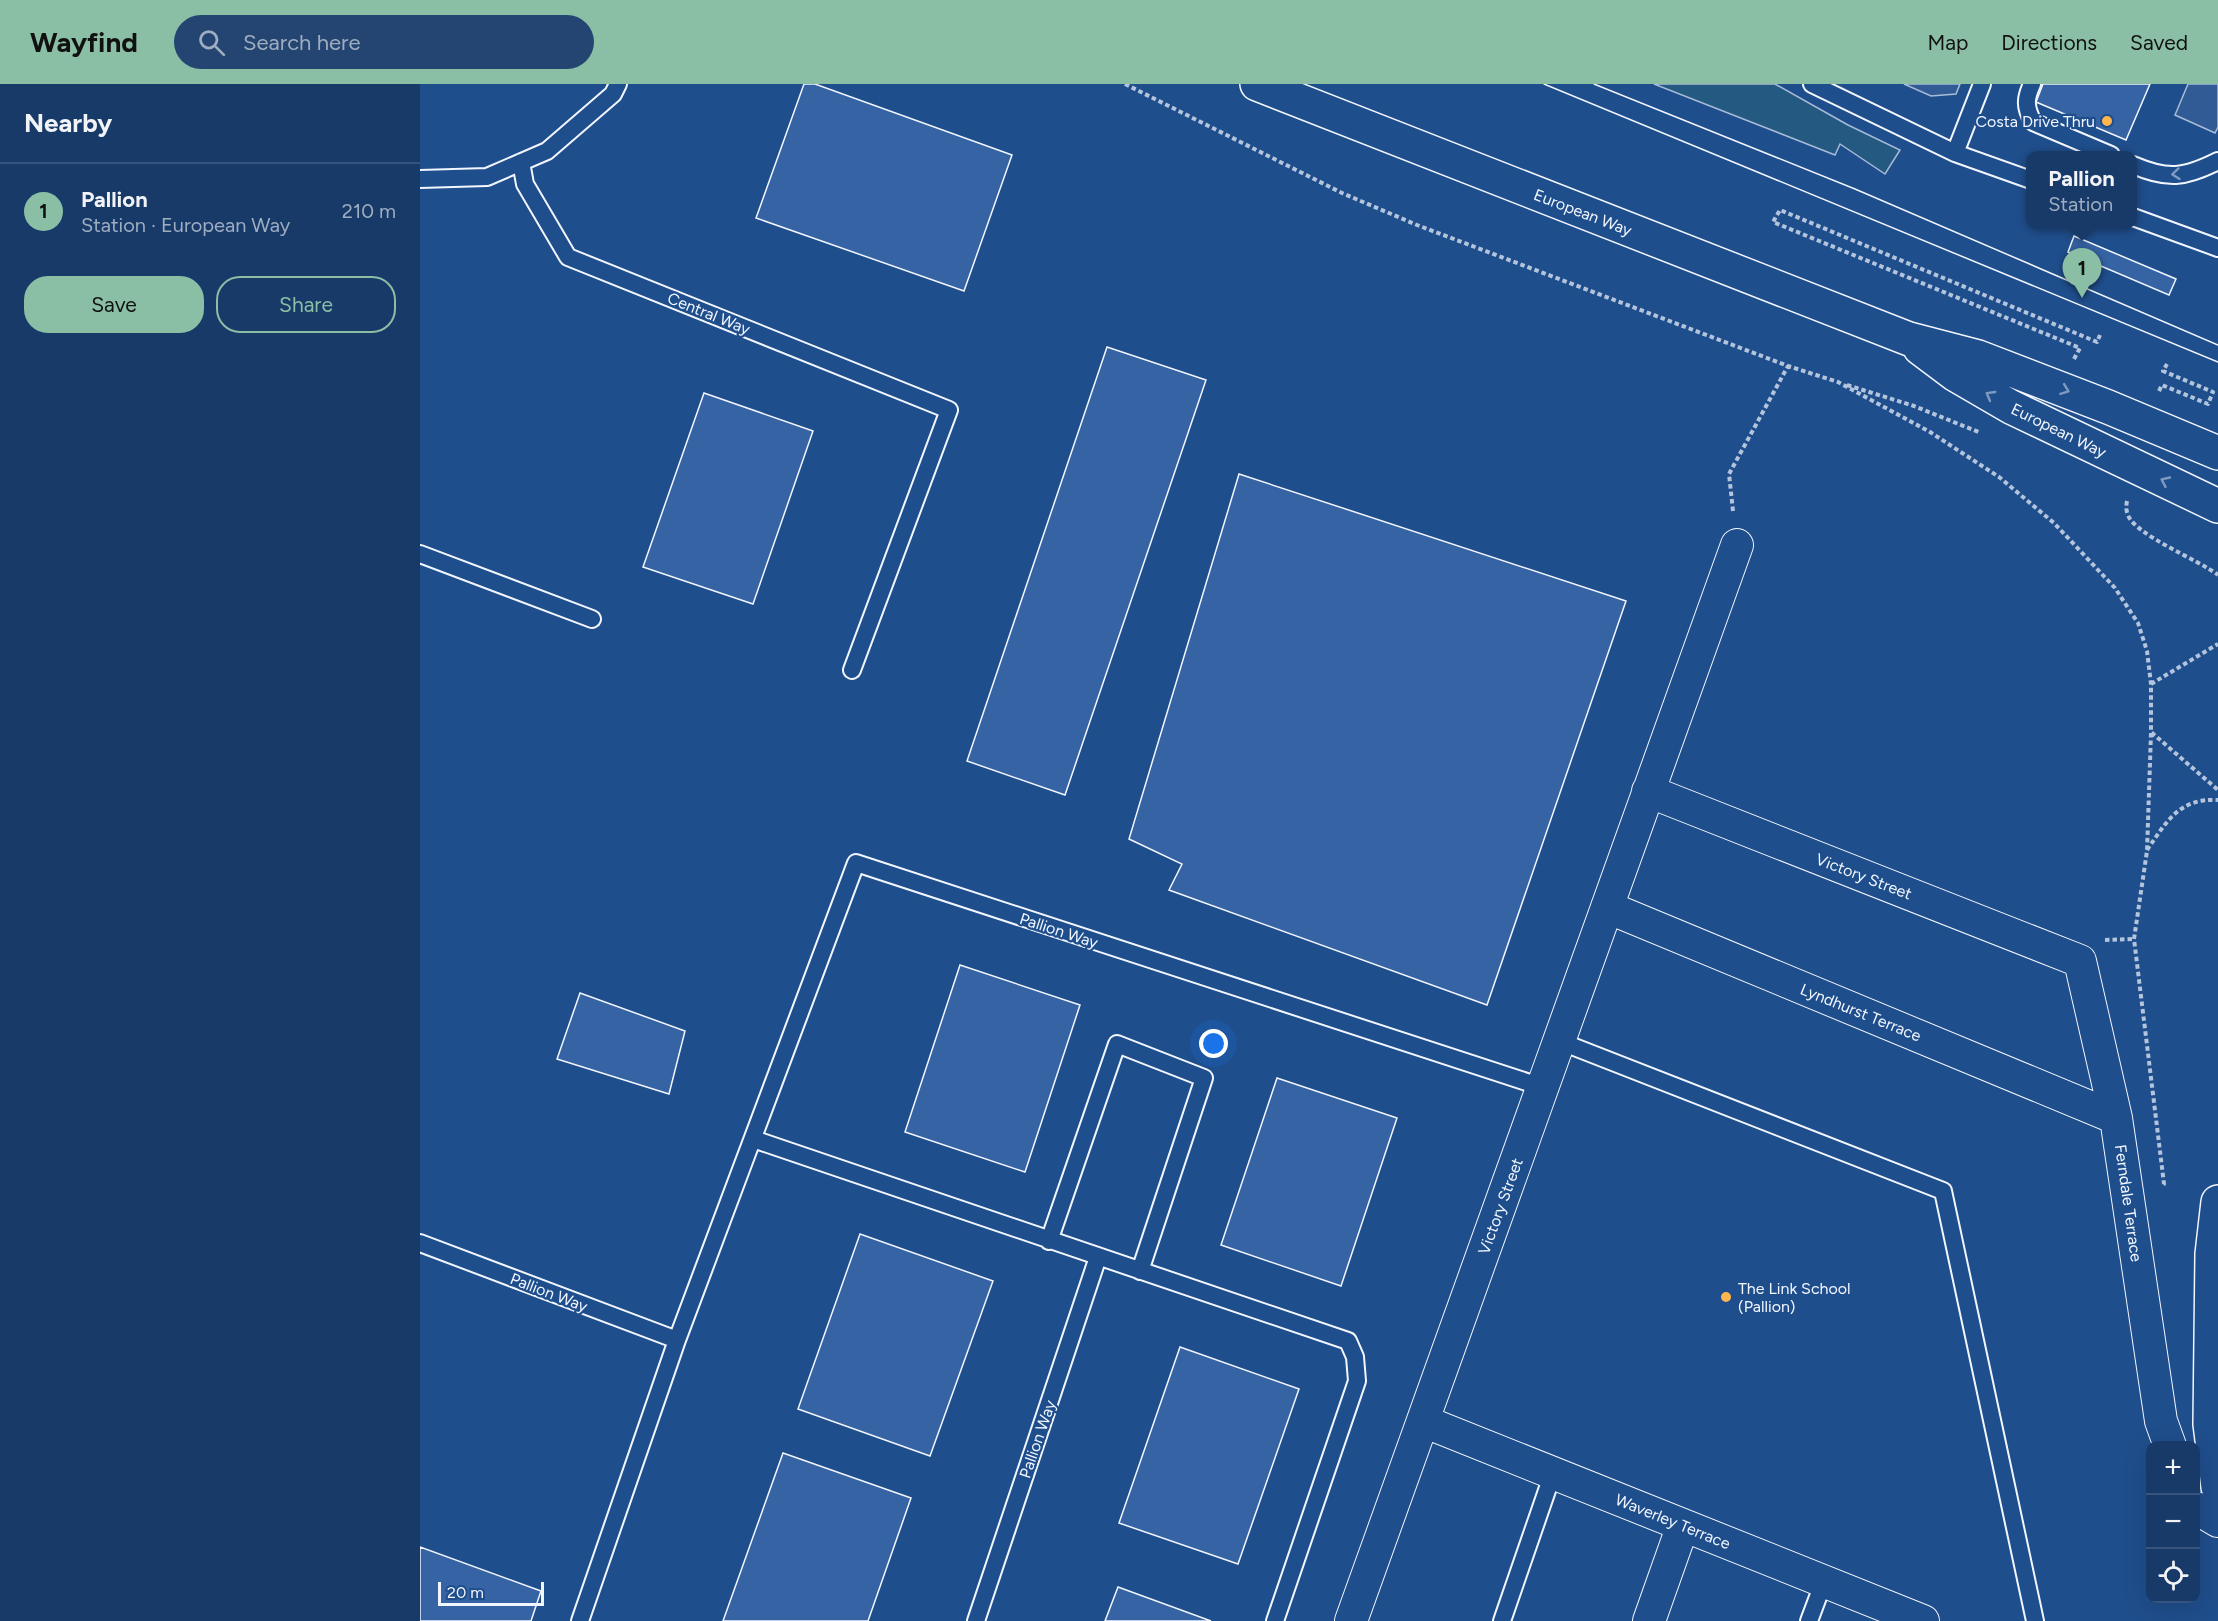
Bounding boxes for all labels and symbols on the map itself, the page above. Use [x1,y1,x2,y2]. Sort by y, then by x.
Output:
place label: Costa Drive Thru [1976,112,2095,131]
marker: Costa Drive Thru [2100,114,2114,128]
one-way arrow [2171,167,2181,180]
street label: European Way [1531,185,1635,240]
pin: 1 [2062,248,2102,298]
street label: Central Way [665,288,753,339]
one-way arrow [2058,383,2069,395]
one-way arrow [1986,391,1996,402]
street label: European Way [2008,399,2110,462]
one-way arrow [2160,477,2171,489]
street label: Victory Street [1813,849,1915,903]
street label: Pallion Way [1017,909,1101,952]
street label: Lyndhurst Terrace [1798,980,1924,1045]
your location [1199,1029,1228,1058]
street label: Ferndale Terrace [2111,1143,2146,1263]
street label: Victory Street [1474,1155,1527,1257]
street label: Pallion Way [507,1269,591,1316]
place label: The Link School (Pallion) [1738,1279,1851,1316]
marker: The Link School (Pallion) [1719,1290,1733,1304]
street label: Pallion Way [1015,1397,1060,1481]
street label: Waverley Terrace [1613,1490,1733,1553]
scale bar [438,1579,544,1606]

